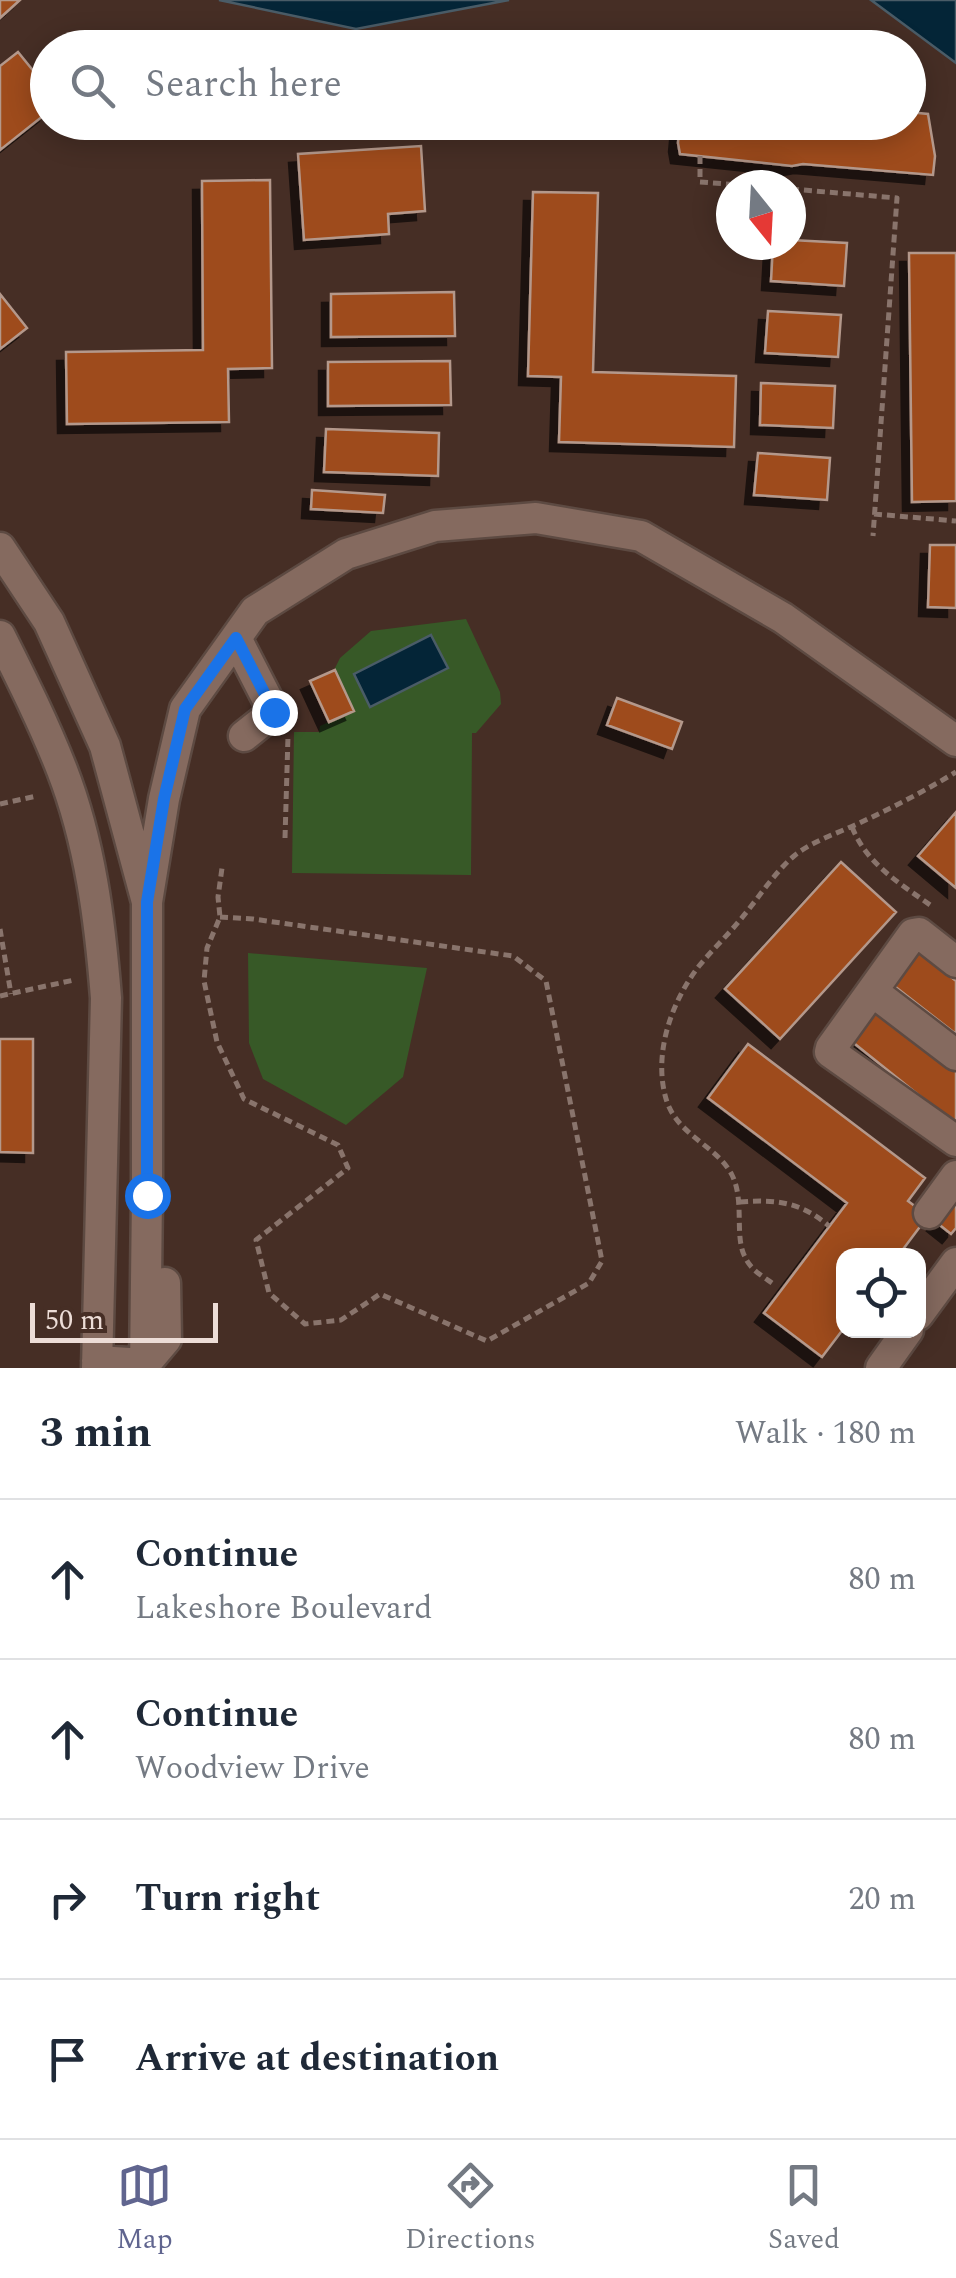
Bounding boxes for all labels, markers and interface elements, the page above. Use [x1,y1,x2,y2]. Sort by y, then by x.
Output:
search box [30,30,926,140]
text: Search here [145,56,342,114]
icon: search [65,58,120,113]
north arrow [716,170,806,260]
route end [252,690,298,736]
route start [125,1173,171,1219]
map controls [836,1248,926,1338]
button: locate [836,1248,926,1338]
scale bar [30,1298,218,1342]
text: 50 m [45,1299,104,1342]
text: 3 min [40,1402,152,1465]
text: Walk · 180 m [735,1409,916,1458]
text: Continue [135,1526,298,1584]
icon: ahead [40,1552,95,1607]
text: 80 m [848,1555,916,1604]
text: Lakeshore Boulevard [135,1584,432,1633]
text: Continue [135,1686,298,1744]
icon: ahead [40,1712,95,1767]
text: 80 m [848,1715,916,1764]
text: Woodview Drive [135,1744,370,1793]
text: Turn right [135,1870,320,1928]
icon: right [40,1872,95,1927]
text: 20 m [848,1875,916,1924]
text: Arrive at destination [135,2030,499,2088]
icon: arrive [40,2032,95,2087]
tab: Map [116,2158,173,2261]
tab: Directions [405,2158,536,2261]
tab: Saved [768,2158,840,2261]

